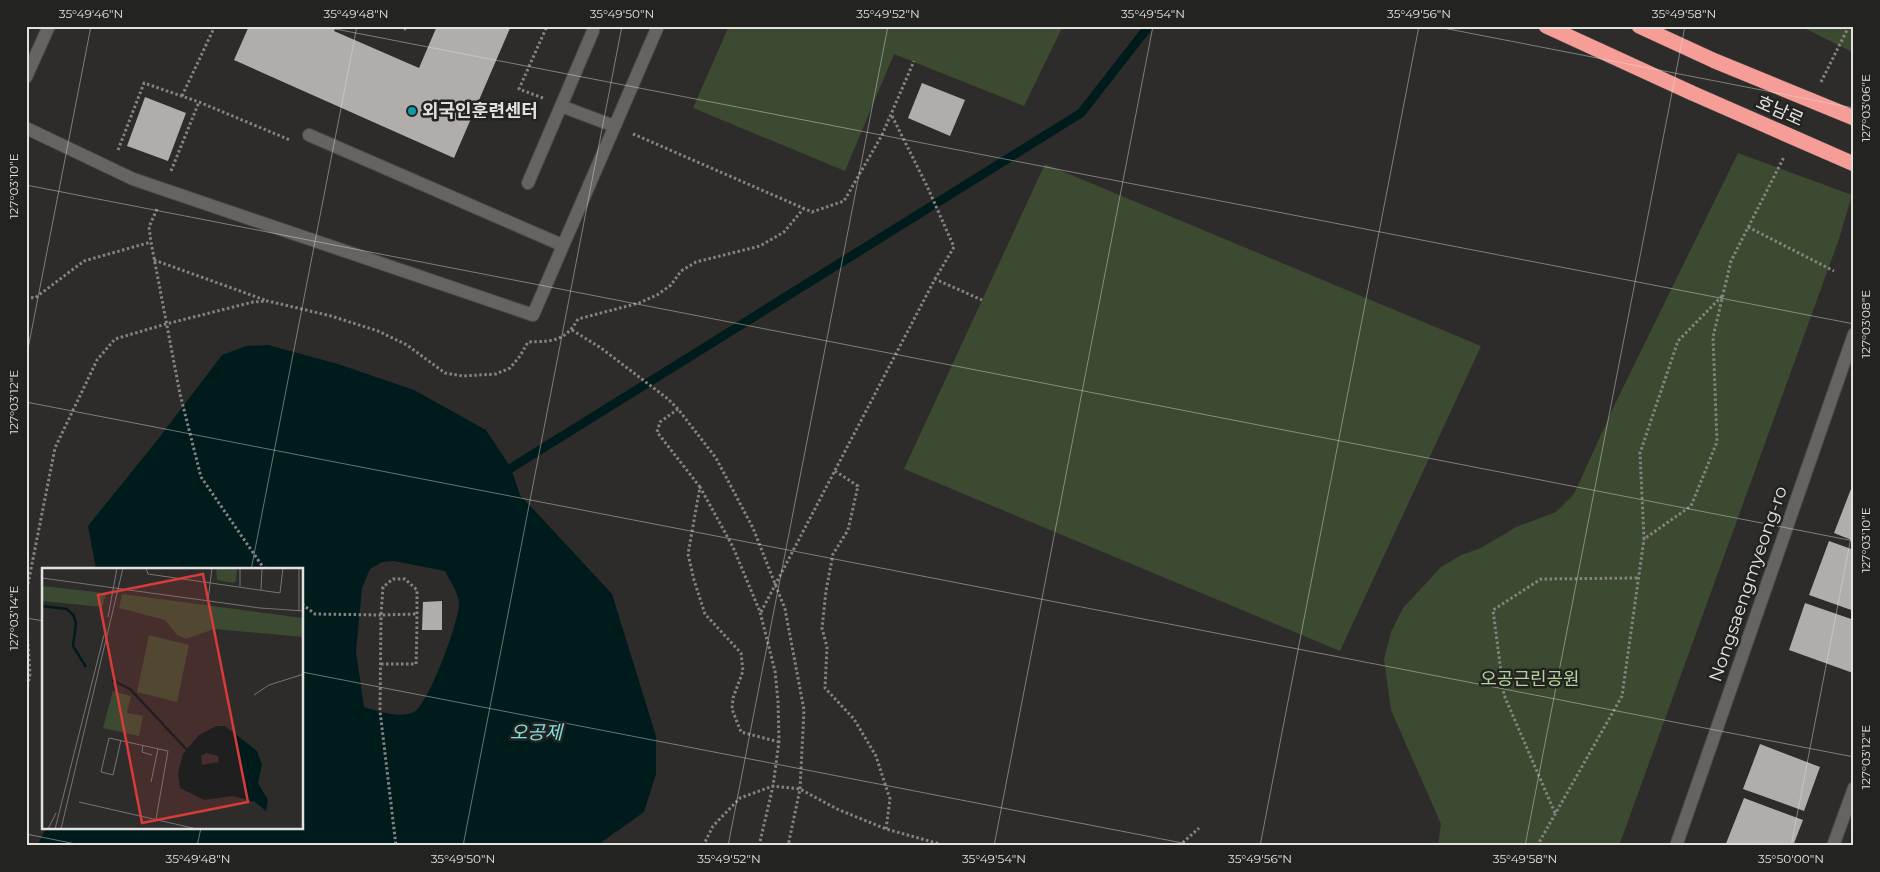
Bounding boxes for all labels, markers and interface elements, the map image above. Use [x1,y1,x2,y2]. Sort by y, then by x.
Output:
text: 35°49'46"N [59,6,123,21]
text: 35°49'48"N [324,6,388,21]
text: 35°49'50"N [590,6,654,21]
text: 35°49'52"N [856,6,920,21]
text: 35°49'54"N [1121,6,1185,21]
text: 35°49'56"N [1387,6,1451,21]
text: 35°49'58"N [1652,6,1716,21]
text: 127°03'06"E [1858,74,1873,142]
street label: 호남로 [1753,91,1807,131]
place label: 외국인훈련센터 [422,100,538,122]
marker: 외국인훈련센터 [406,105,418,117]
text: 127°03'10"E [6,153,21,219]
text: 127°03'08"E [1858,290,1873,358]
text: 127°03'12"E [6,370,21,434]
street label: Nongsaengmyeong-ro [1704,483,1792,685]
text: 127°03'10"E [1858,507,1873,573]
inset map [42,568,304,830]
text: 127°03'14"E [6,585,21,651]
park label: 오공근린공원 [1480,668,1580,690]
water label: 오공제 [510,721,565,744]
text: 127°03'12"E [1858,725,1873,789]
text: 35°49'48"N [166,851,230,866]
text: 35°49'50"N [431,851,495,866]
text: 35°49'52"N [697,851,761,866]
text: 35°49'54"N [962,851,1026,866]
text: 35°49'56"N [1228,851,1292,866]
text: 35°49'58"N [1493,851,1557,866]
text: 35°50'00"N [1758,851,1824,866]

